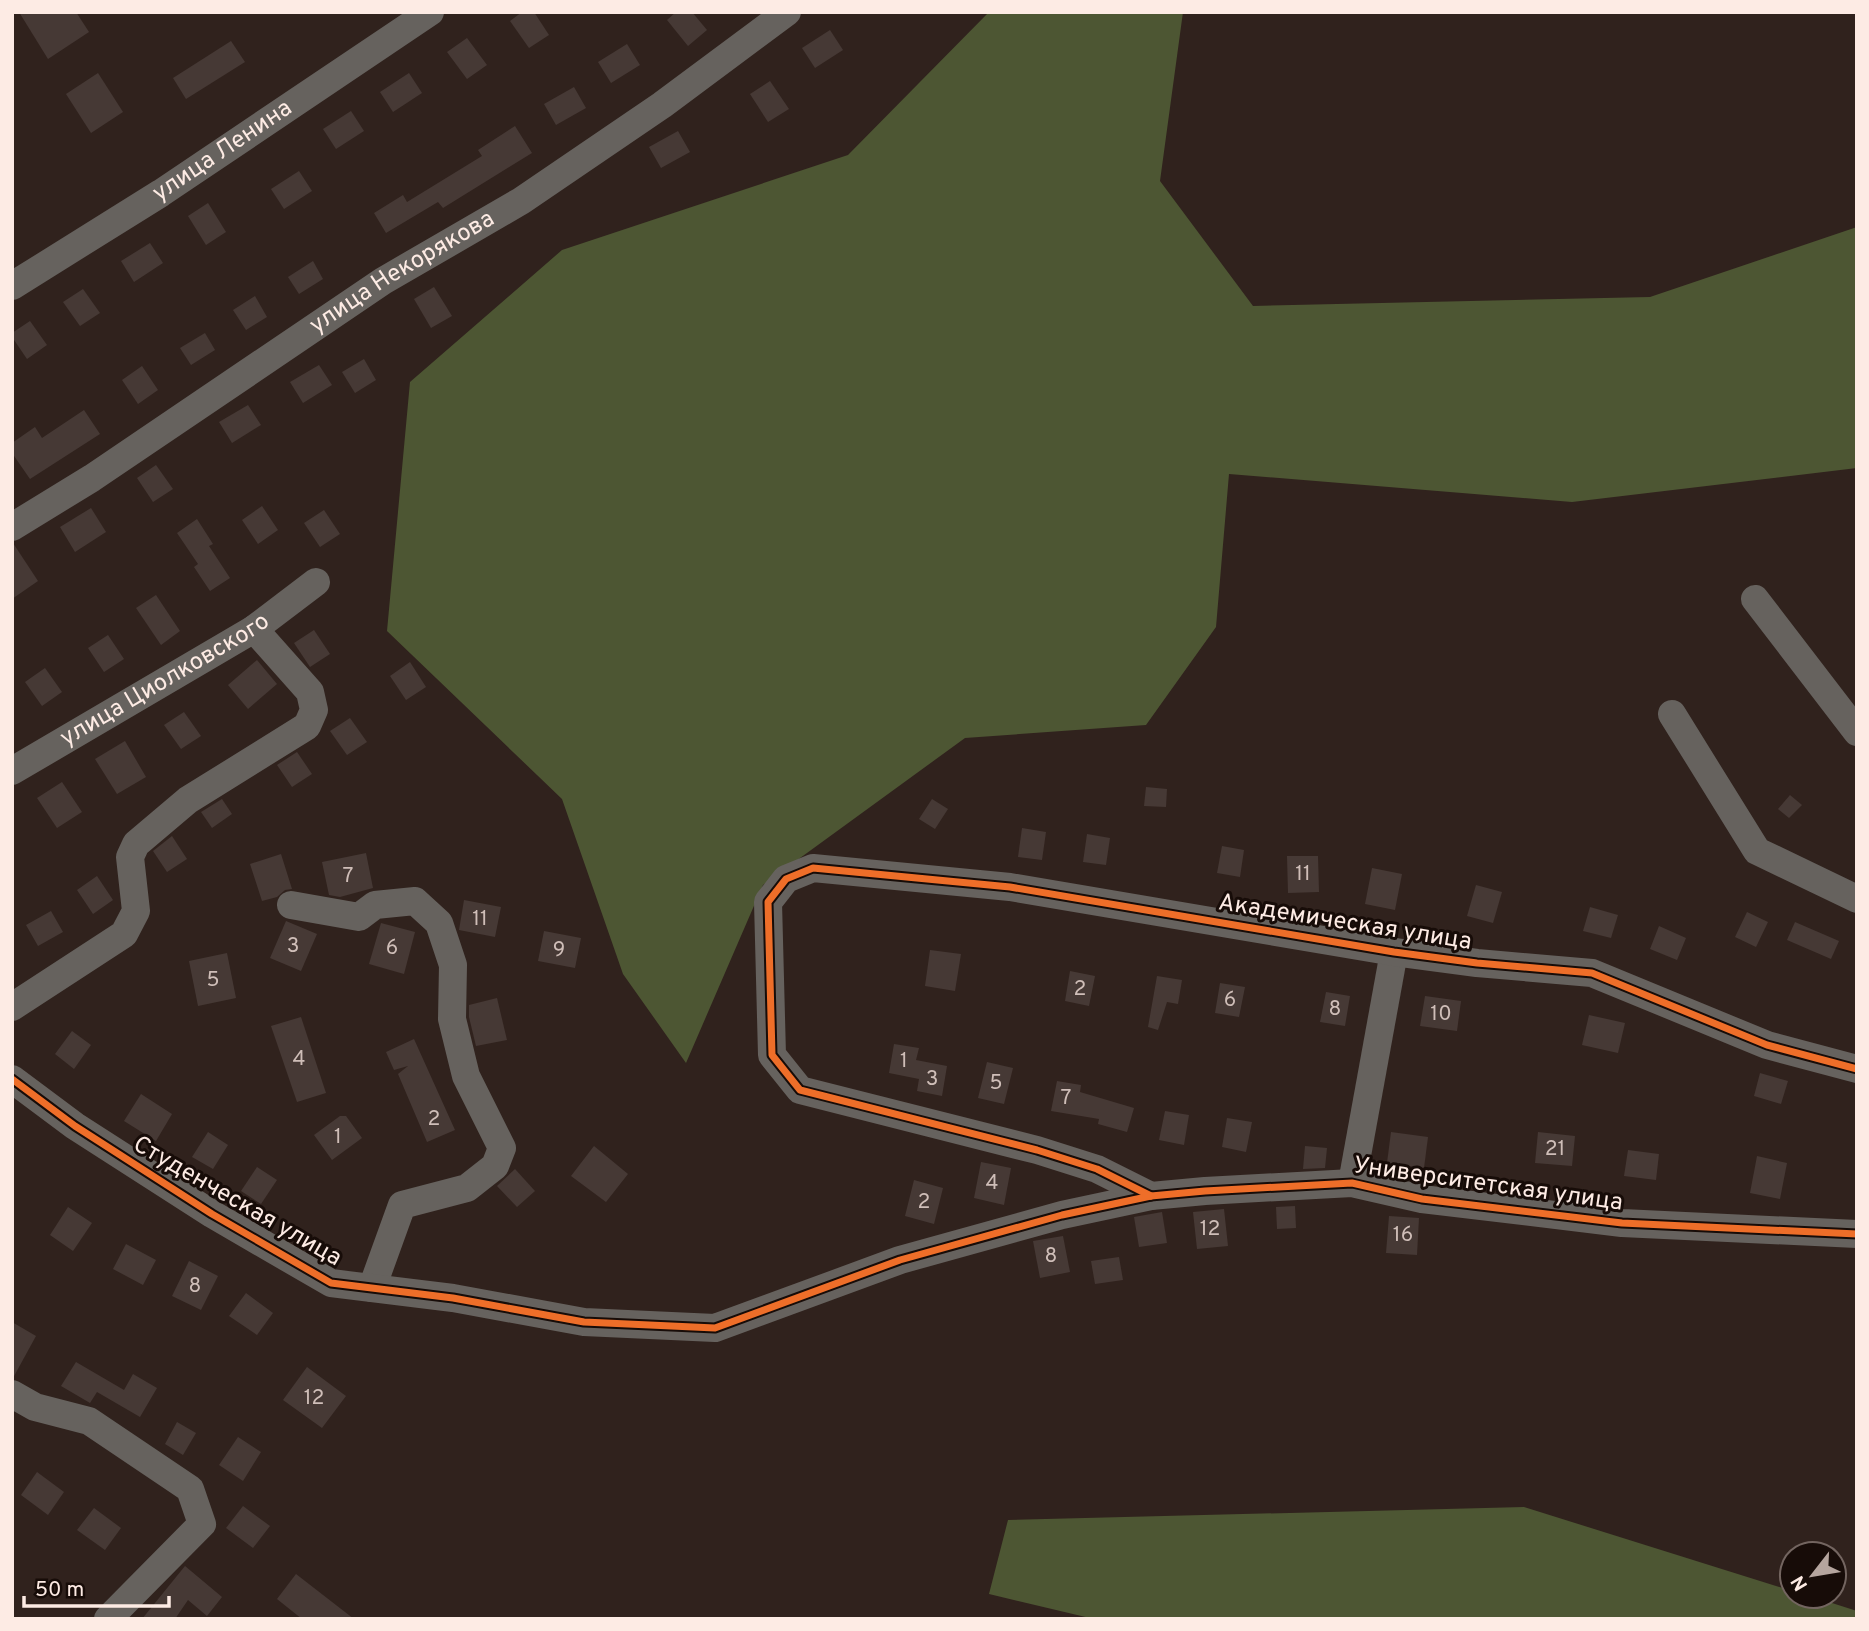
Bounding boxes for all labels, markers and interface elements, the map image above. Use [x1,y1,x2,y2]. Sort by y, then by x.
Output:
street label: улица Ленина [147,94,298,209]
street label: улица Некорякова [304,205,500,341]
street label: улица Циолковского [55,607,276,754]
house number: 11 [1295,861,1311,888]
house number: 7 [343,863,354,890]
street label: Академическая улица [1216,888,1474,958]
house number: 11 [472,906,488,933]
house number: 3 [287,933,299,960]
house number: 6 [386,935,398,962]
house number: 9 [553,937,565,964]
house number: 5 [206,967,220,994]
house number: 2 [1074,976,1086,1003]
house number: 6 [1224,987,1236,1014]
house number: 8 [1329,996,1341,1023]
house number: 10 [1430,1001,1452,1028]
house number: 4 [292,1046,306,1073]
house number: 1 [900,1048,908,1075]
house number: 3 [926,1066,938,1093]
house number: 5 [989,1070,1003,1097]
house number: 7 [1061,1085,1072,1112]
house number: 2 [428,1106,440,1133]
house number: 1 [334,1124,342,1151]
street label: Студенческая улица [127,1130,347,1274]
house number: 21 [1545,1136,1565,1163]
street label: Университетская улица [1351,1151,1625,1219]
house number: 4 [985,1170,999,1197]
house number: 2 [918,1189,930,1216]
house number: 12 [1200,1216,1220,1243]
house number: 16 [1393,1222,1413,1249]
house number: 8 [1045,1243,1057,1270]
house number: 8 [189,1273,201,1300]
house number: 12 [304,1385,324,1412]
north arrow [1778,1540,1848,1610]
scale bar [24,1564,170,1608]
text: N [1786,1571,1814,1595]
text: 50 m [35,1577,84,1604]

